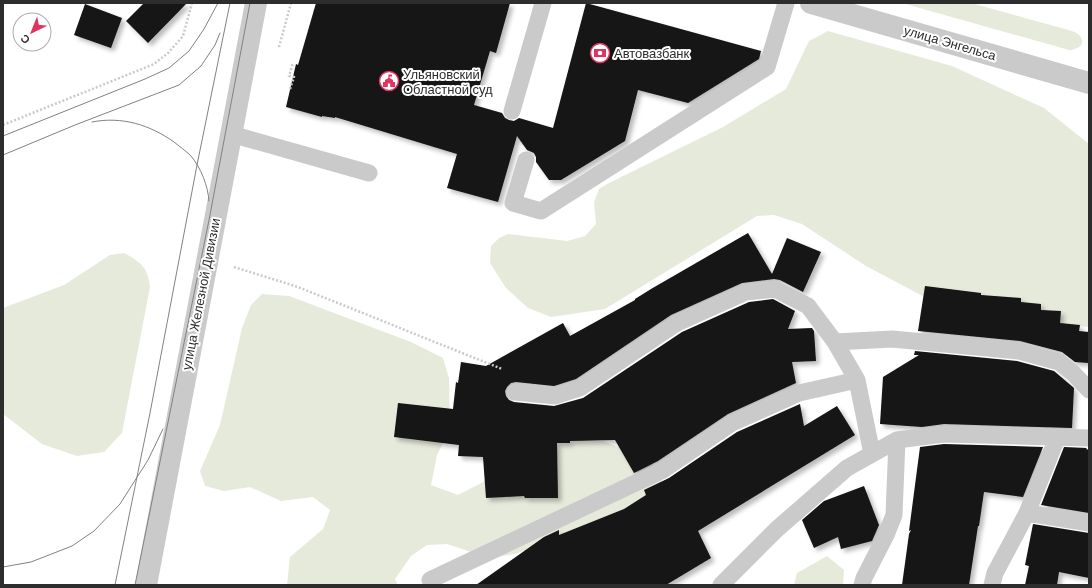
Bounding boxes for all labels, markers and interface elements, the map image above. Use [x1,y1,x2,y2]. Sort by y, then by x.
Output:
north arrow [12,12,52,52]
street label: улица Энгельса [902,23,999,64]
text: С [18,32,32,46]
bank icon: Автовазбанк [589,42,611,64]
place label: Автовазбанк [614,46,690,61]
place label: Ульяновский Областной суд [403,67,493,97]
public building icon: Ульяновский Областной суд [378,70,400,92]
street label: улица Железной Дивизии [179,217,223,371]

